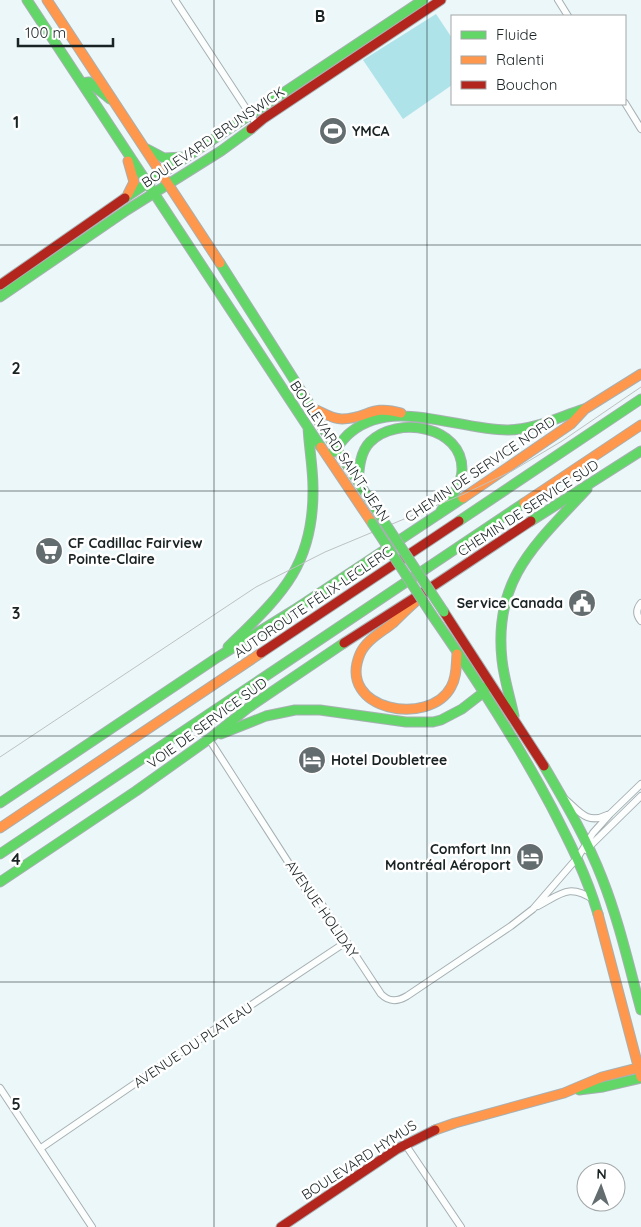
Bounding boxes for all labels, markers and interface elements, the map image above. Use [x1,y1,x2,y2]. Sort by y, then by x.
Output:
text: B [315,6,325,26]
scale bar [18,15,112,47]
legend [451,15,626,105]
text: 100 m [25,23,66,42]
text: Fluide [496,25,537,44]
text: Ralenti [496,50,544,69]
text: Bouchon [496,75,557,94]
street label: BOULEVARD BRUNSWICK [138,82,288,192]
text: 1 [13,112,19,132]
sports icon: YMCA [318,116,348,146]
place label: YMCA [352,122,390,140]
text: 2 [11,358,21,378]
street label: BOULEVARD SAINT-JEAN [286,377,394,525]
street label: CHEMIN DE SERVICE NORD [402,412,558,526]
street label: CHEMIN DE SERVICE SUD [454,456,602,560]
place label: CF Cadillac Fairview Pointe-Claire [68,534,203,568]
supermarket icon: CF Cadillac Fairview Pointe-Claire [34,536,64,566]
street label: AUTOROUTE FÉLIX-LECLERC [230,542,396,662]
public building icon: Service Canada [567,588,597,618]
place label: Service Canada [457,594,563,612]
text: 3 [12,603,20,623]
street label: VOIE DE SERVICE SUD [144,674,270,772]
hotel icon: Hotel Doubletree [297,745,327,775]
place label: Hotel Doubletree [331,751,447,769]
place label: Comfort Inn Montréal Aéroport [385,840,511,874]
hotel icon: Comfort Inn Montréal Aéroport [515,842,545,872]
text: 4 [11,849,21,869]
street label: AVENUE HOLIDAY [282,857,362,961]
street label: AVENUE DU PLATEAU [130,998,256,1092]
text: 5 [11,1094,21,1114]
street label: BOULEVARD HYMUS [298,1116,420,1204]
north arrow [576,1162,626,1212]
text: N [596,1165,607,1183]

